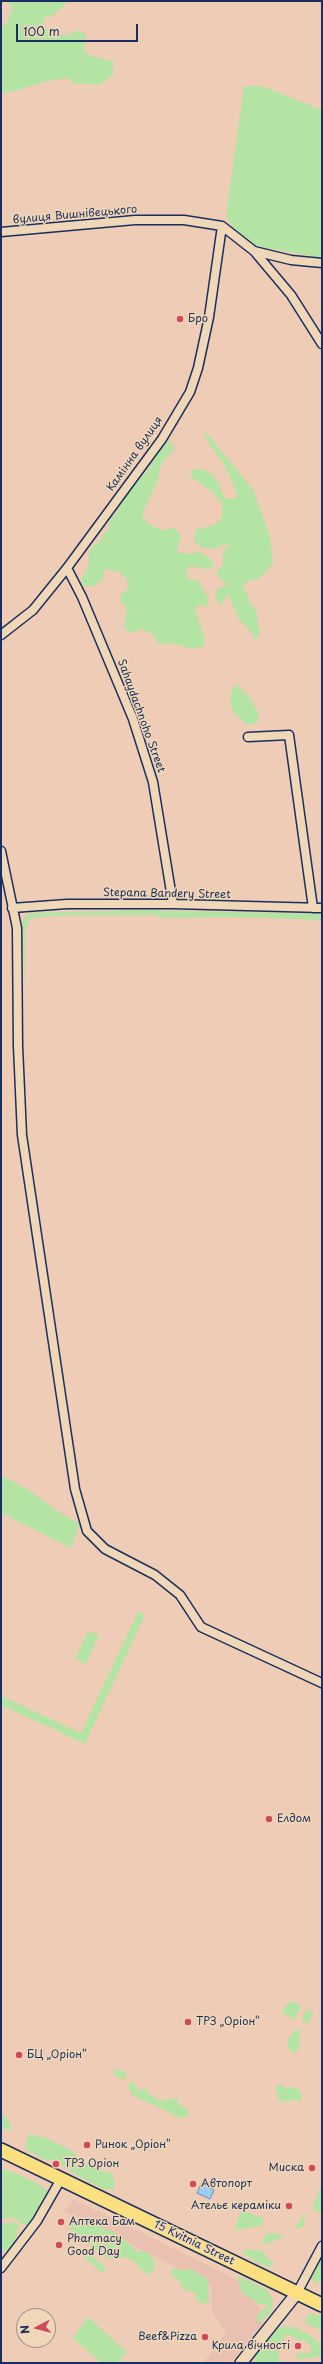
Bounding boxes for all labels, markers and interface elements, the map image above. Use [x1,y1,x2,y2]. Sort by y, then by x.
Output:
scale bar [18,16,140,42]
text: 100 m [23,22,60,40]
street label: вулиця Вишнівецького [12,203,138,227]
place label: Бро [188,312,208,326]
marker: Бро [175,314,185,324]
street label: Камінна вулиця [104,414,166,494]
street label: Sahaydachnoho Street [114,657,168,775]
street label: Stepana Bandery Street [103,886,231,902]
place label: Елдом [277,1812,311,1826]
marker: Елдом [264,1814,274,1824]
place label: ТРЗ „Оріон“ [196,2015,260,2029]
marker: ТРЗ „Оріон“ [183,2017,193,2027]
place label: БЦ „Оріон“ [27,2048,86,2062]
marker: БЦ „Оріон“ [14,2050,24,2060]
place label: Ринок „Оріон“ [95,2138,171,2152]
marker: Ринок „Оріон“ [82,2140,92,2150]
place label: ТРЗ Оріон [64,2157,119,2171]
marker: ТРЗ Оріон [51,2159,61,2169]
place label: Миска [269,2161,304,2175]
marker: Миска [307,2163,317,2173]
place label: Автопорт [201,2177,252,2191]
marker: Автопорт [188,2179,198,2189]
place label: Ательє кераміки [191,2199,281,2213]
marker: Ательє кераміки [284,2201,294,2211]
place label: Аптека Бам [69,2215,135,2229]
marker: Аптека Бам [56,2217,66,2227]
street label: 15 Kvitnia Street [151,2218,237,2268]
place label: Pharmacy Good Day [67,2232,122,2258]
marker: Pharmacy Good Day [54,2240,64,2250]
north arrow [16,2308,56,2348]
text: N [16,2324,34,2335]
place label: Beef&Pizza [138,2330,197,2344]
marker: Beef&Pizza [200,2332,210,2342]
place label: Крила вічності [212,2339,290,2353]
marker: Крила вічності [293,2341,303,2351]

